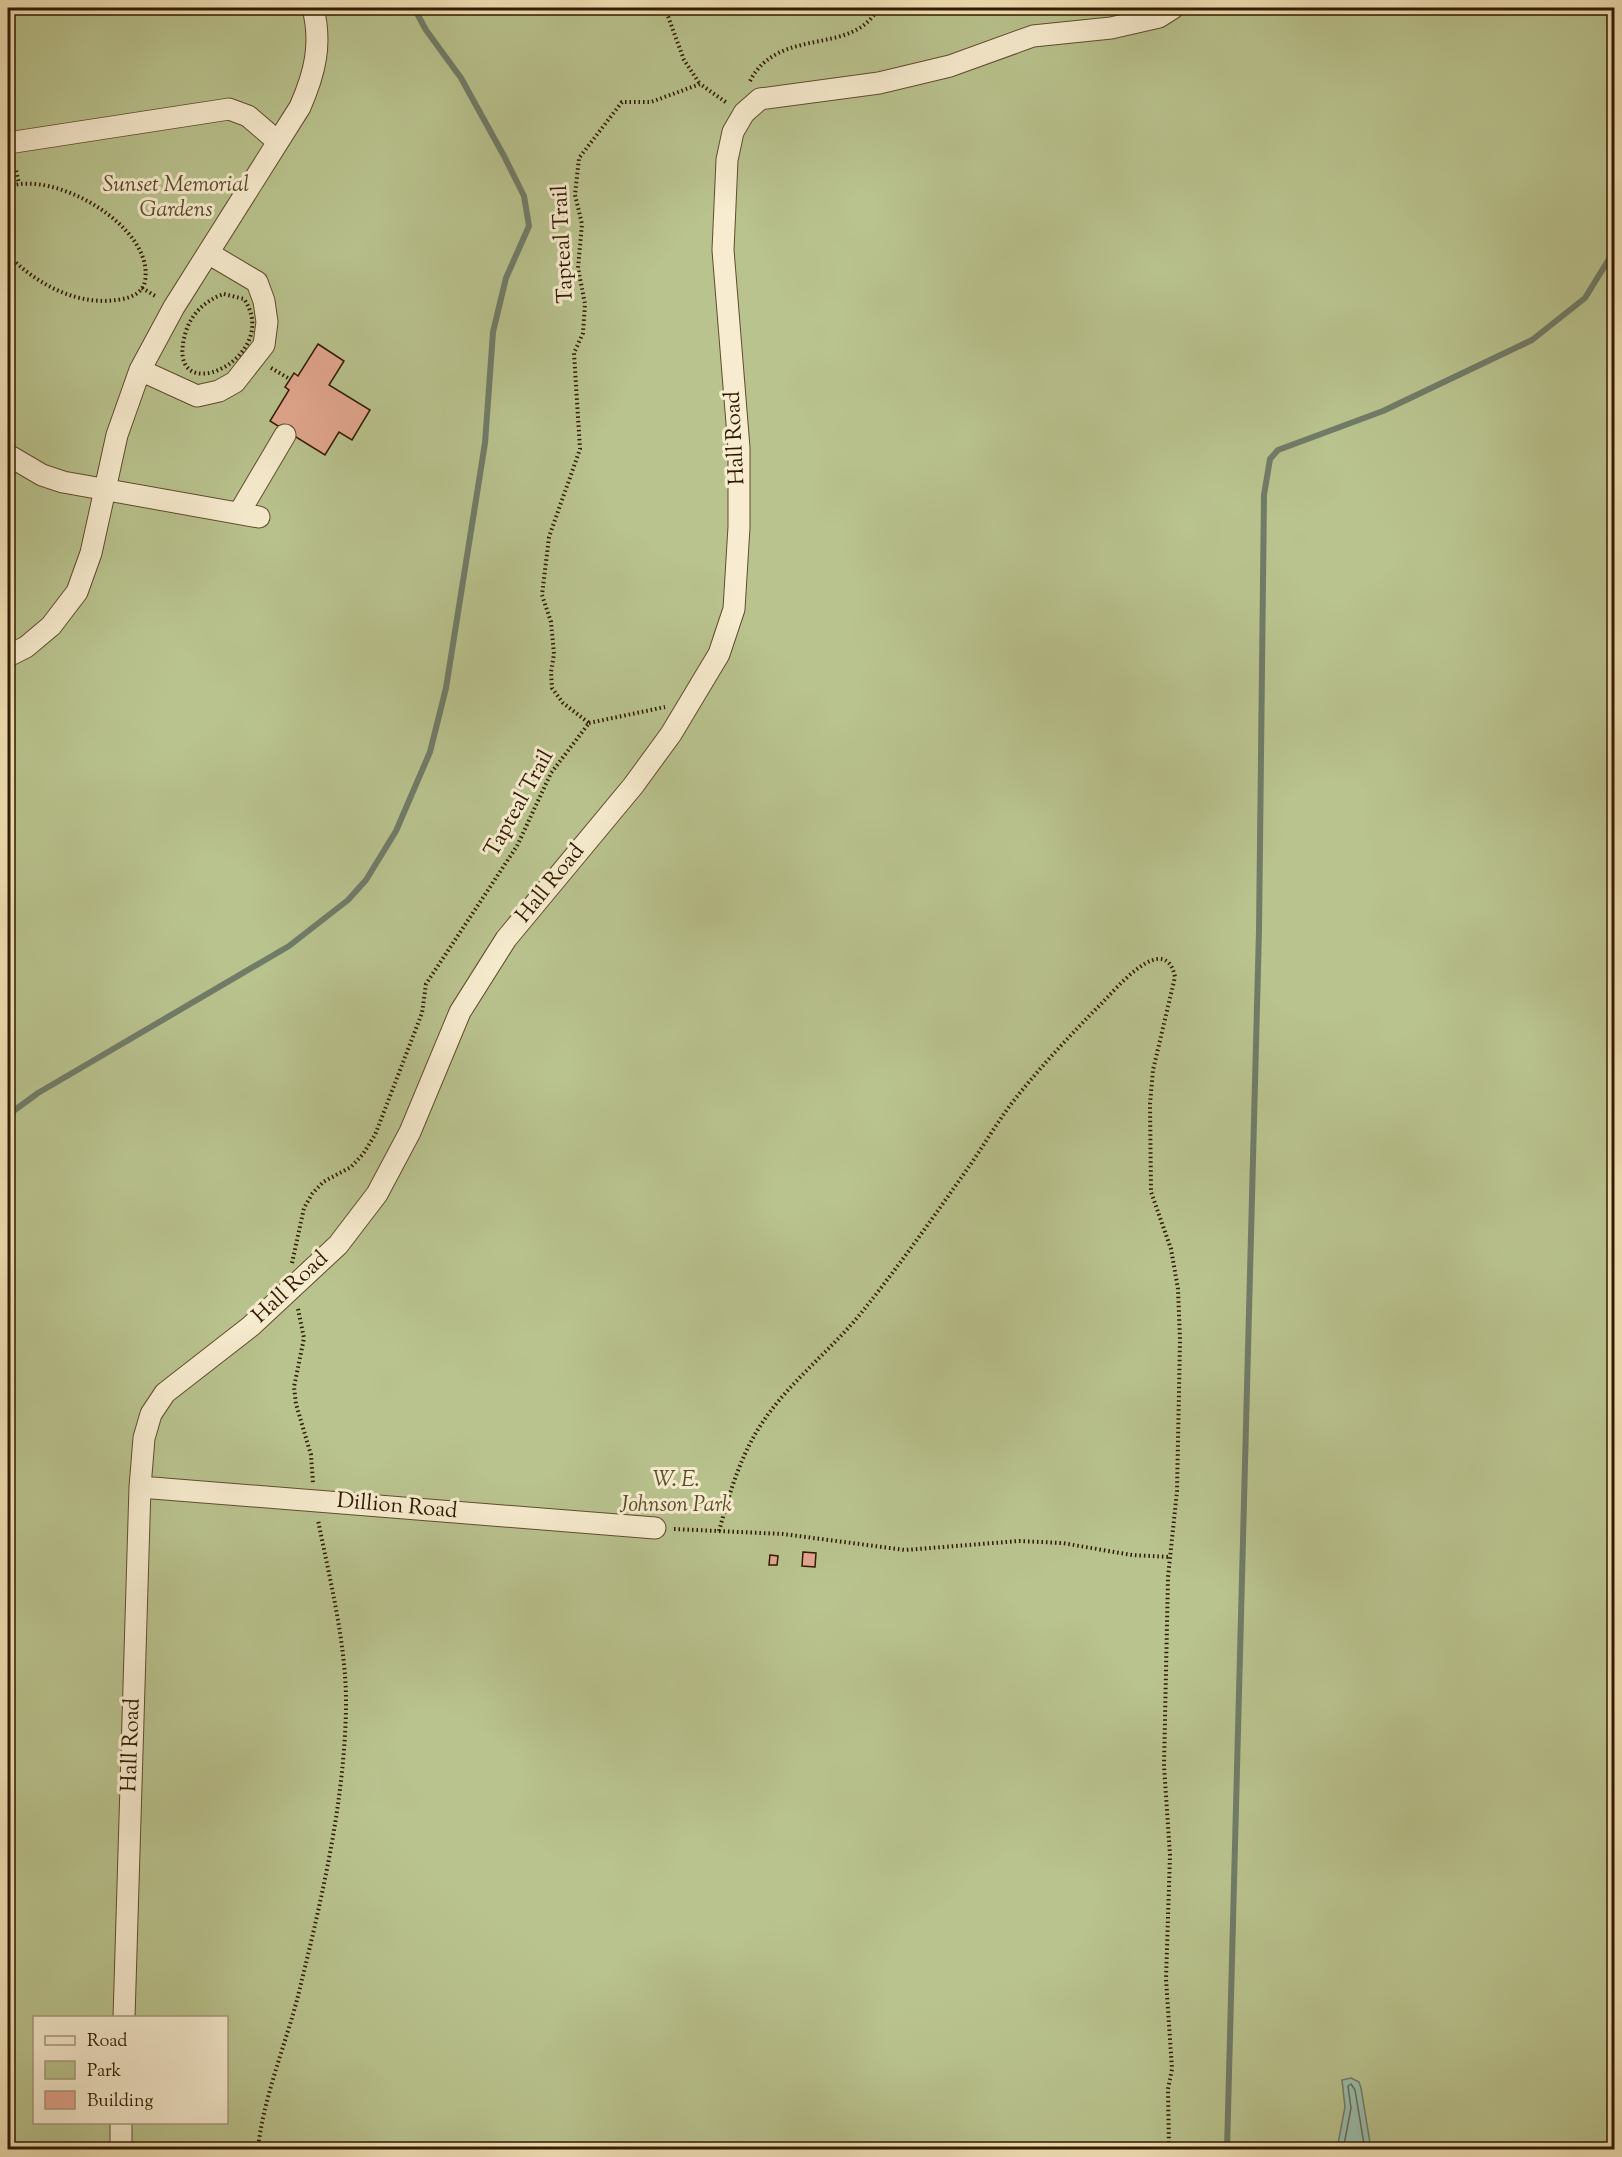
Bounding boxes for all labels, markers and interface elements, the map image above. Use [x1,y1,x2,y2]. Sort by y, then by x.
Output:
park label: Sunset Memorial Gardens [103,170,249,227]
street label: Tapteal Trail [545,184,583,304]
street label: Hall Road [718,390,754,486]
street label: Tapteal Trail [477,744,563,864]
street label: Hall Road [509,837,593,931]
street label: Hall Road [246,1244,336,1332]
park label: W. E. Johnson Park [619,1465,732,1522]
street label: Dillion Road [335,1486,459,1528]
street label: Hall Road [114,1697,150,1793]
legend [33,2016,228,2124]
text: Road [87,2029,127,2055]
text: Park [87,2059,122,2085]
text: Building [87,2089,153,2115]

